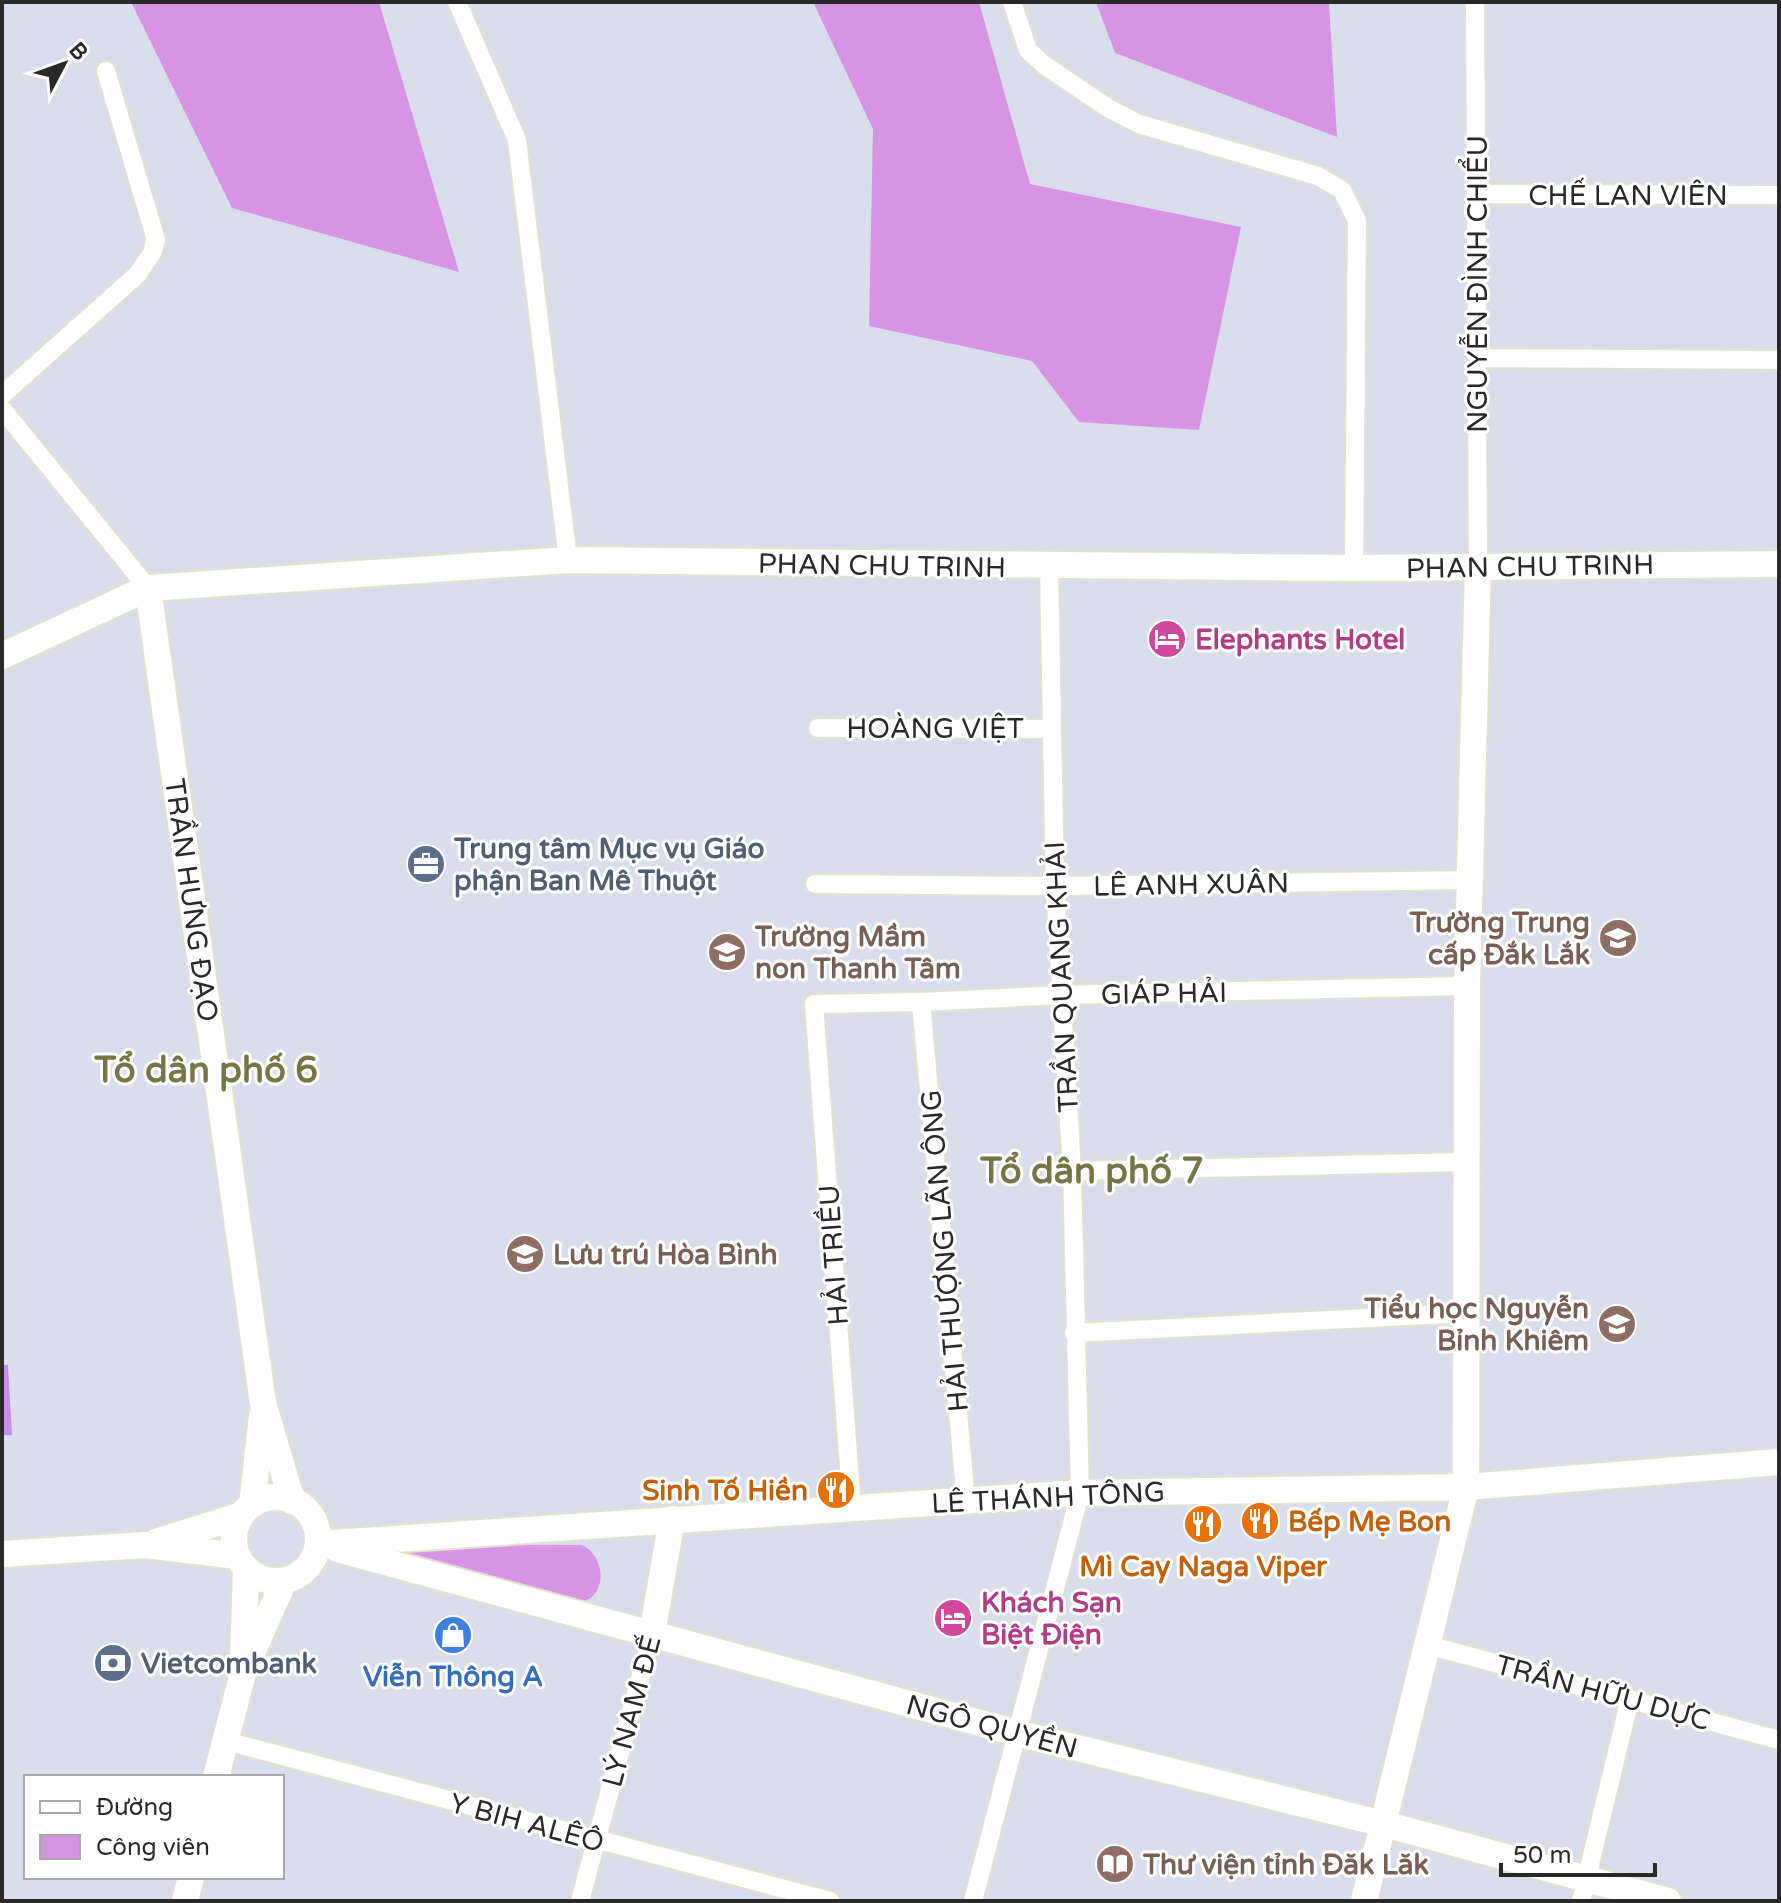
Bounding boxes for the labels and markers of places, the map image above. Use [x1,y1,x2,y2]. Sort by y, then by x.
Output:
hotel icon: Elephants Hotel [1146,618,1188,660]
place label: Elephants Hotel [1195,623,1405,657]
place label: Trung tâm Mục vụ Giáo phận Ban Mê Thuột [453,832,765,898]
office icon: Trung tâm Mục vụ Giáo phận Ban Mê Thuột [405,843,447,885]
place label: Trường Trung cấp Đắk Lắk [1409,906,1590,972]
school or university icon: Trường Trung cấp Đắk Lắk [1597,917,1639,959]
place label: Trường Mầm non Thanh Tâm [754,920,961,986]
school or university icon: Trường Mầm non Thanh Tâm [706,931,748,973]
school or university icon: Lưu trú Hòa Bình [504,1233,546,1275]
place label: Lưu trú Hòa Bình [553,1238,778,1272]
place label: Tiểu học Nguyễn Bỉnh Khiêm [1363,1292,1589,1358]
school or university icon: Tiểu học Nguyễn Bỉnh Khiêm [1596,1303,1638,1345]
restaurant icon: Sinh Tố Hiền [815,1469,857,1511]
place label: Sinh Tố Hiền [642,1474,808,1508]
restaurant icon: Bếp Mẹ Bon [1239,1500,1281,1542]
restaurant icon: Mì Cay Naga Viper [1182,1503,1224,1545]
place label: Bếp Mẹ Bon [1288,1505,1451,1539]
place label: Mì Cay Naga Viper [1079,1550,1328,1584]
place label: Khách Sạn Biệt Điện [981,1586,1122,1652]
hotel icon: Khách Sạn Biệt Điện [932,1597,974,1639]
shop icon: Viễn Thông A [432,1614,474,1656]
bank icon: Vietcombank [92,1642,134,1684]
place label: Vietcombank [141,1647,317,1681]
place label: Viễn Thông A [363,1660,543,1694]
library icon: Thư viện tỉnh Đăk Lăk [1094,1843,1136,1885]
place label: Thư viện tỉnh Đăk Lăk [1142,1848,1429,1882]

